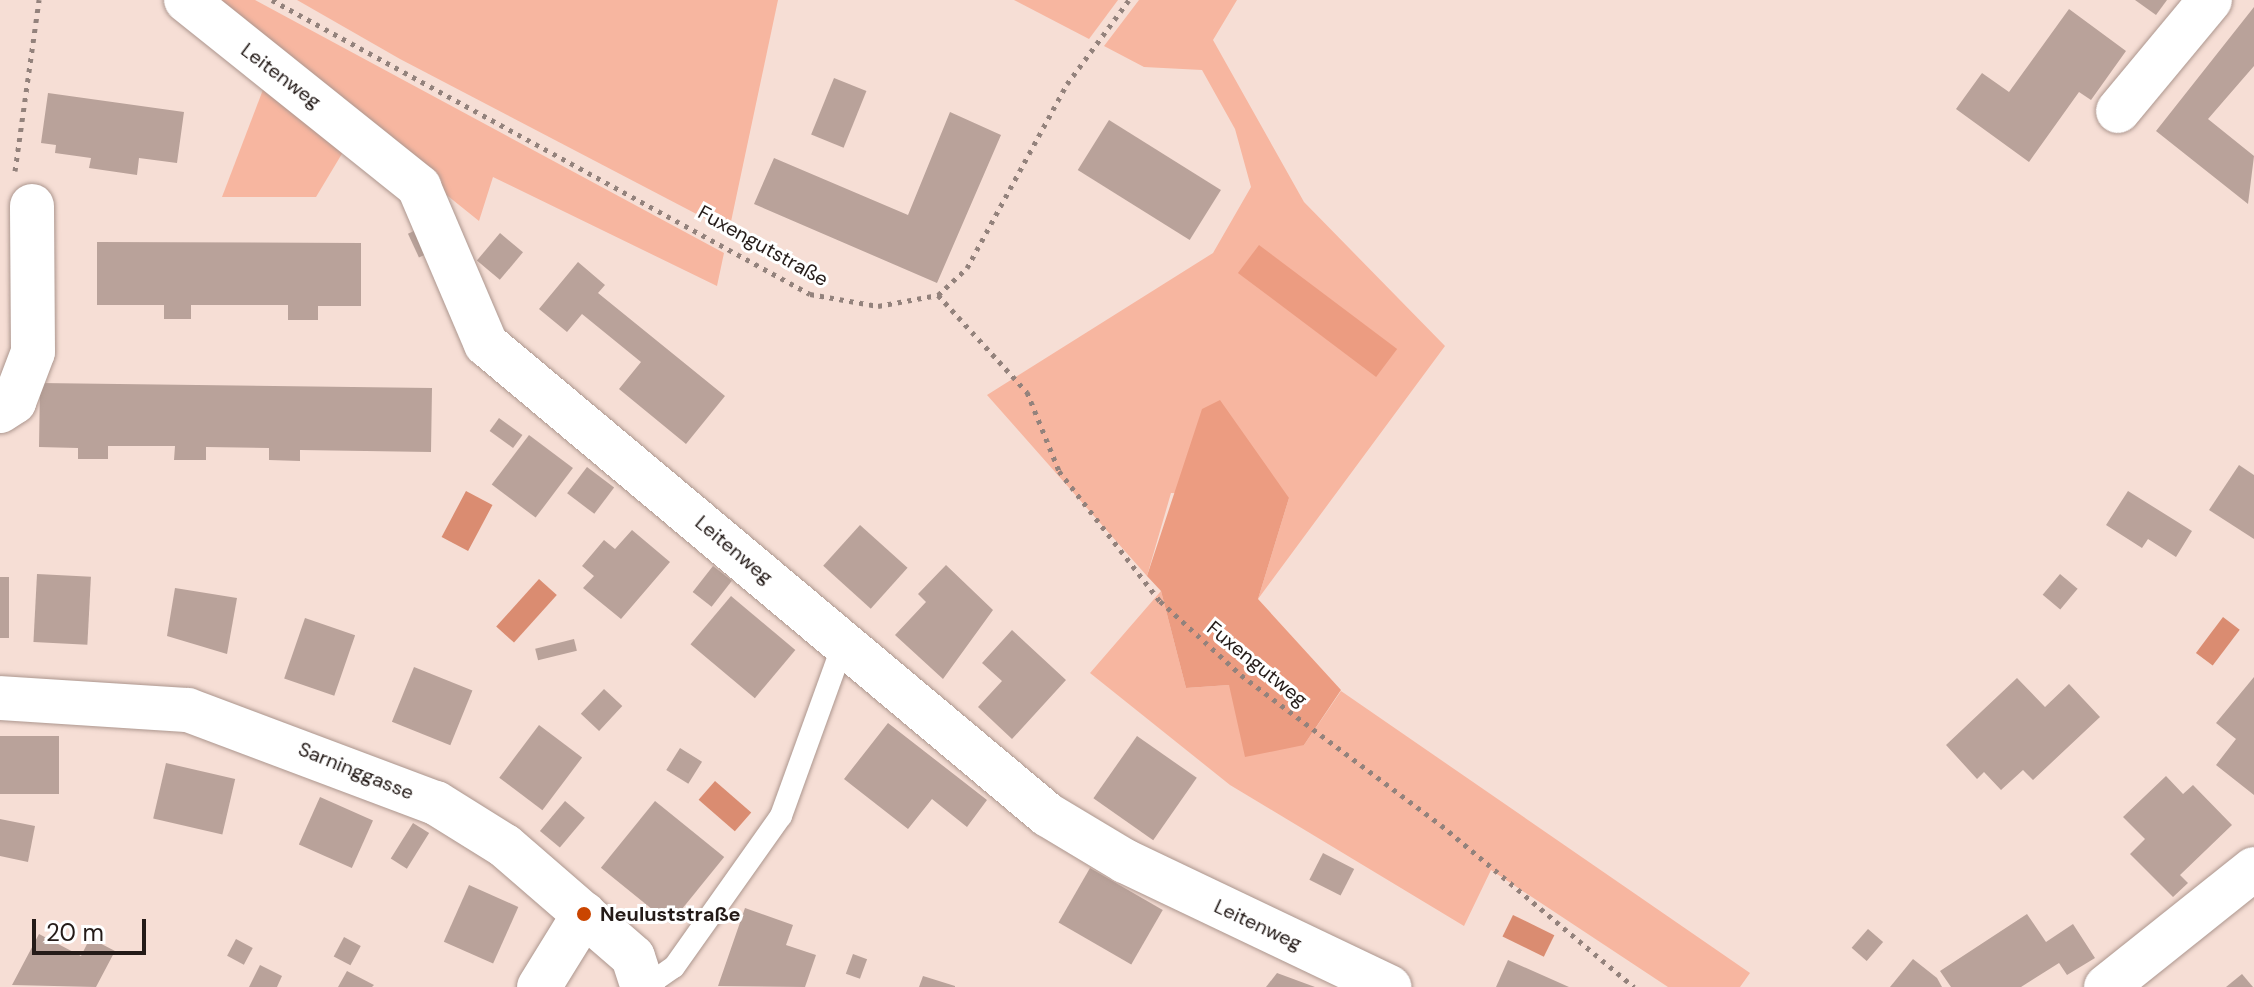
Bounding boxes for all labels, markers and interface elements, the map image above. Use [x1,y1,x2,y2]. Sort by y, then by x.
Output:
street label: Leitenweg [236,38,326,114]
street label: Fuxengutstraße [694,200,832,292]
street label: Leitenweg [690,511,778,589]
street label: Fuxengutweg [1202,616,1312,712]
street label: Sarninggasse [295,737,417,805]
street label: Leitenweg [1210,894,1306,956]
place label: Neuluststraße [600,902,741,926]
scale bar [36,903,150,953]
marker: Neuluststraße [575,905,593,923]
text: 20 m [46,917,104,948]

